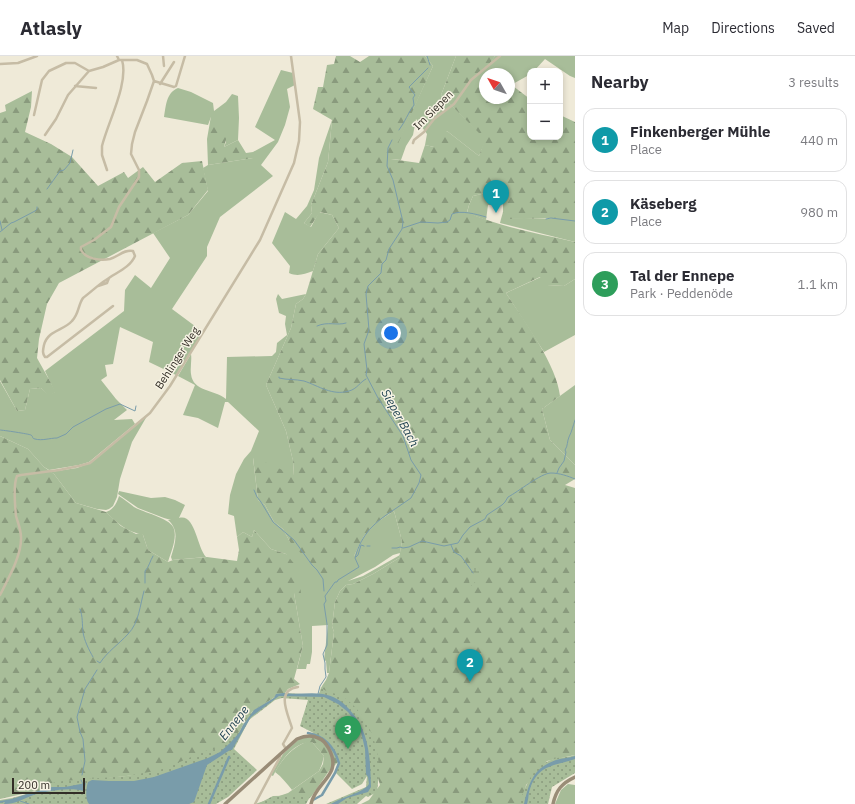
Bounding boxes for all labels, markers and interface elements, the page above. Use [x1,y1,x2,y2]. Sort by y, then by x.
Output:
text: Atlasly [20,16,82,40]
text: Map [662,19,689,37]
text: Directions [711,19,775,37]
text: Saved [797,19,835,37]
north arrow [479,68,515,104]
map controls [527,68,563,140]
button: + [527,68,563,104]
text: Nearby [591,71,649,93]
text: 3 results [788,74,839,91]
street label: Im Siepen [410,87,456,133]
button: − [527,104,563,140]
text: Finkenberger Mühle [630,122,770,141]
text: 1 [601,132,609,149]
text: 440 m [800,132,838,149]
text: Place [630,141,662,158]
pin: 1 [483,180,509,213]
text: Käseberg [630,194,697,213]
text: 2 [601,204,609,221]
text: 980 m [800,204,838,221]
text: Place [630,213,662,230]
text: Tal der Ennepe [630,266,734,285]
text: 3 [601,276,609,293]
text: 1.1 km [798,276,838,293]
text: Park · Peddenöde [630,285,733,302]
your location [381,323,401,343]
street label: Behlinger Weg [152,324,202,392]
water label: Sieper Bach [378,386,422,449]
pin: 2 [457,649,483,682]
water label: Ennepe [216,703,252,743]
pin: 3 [335,716,361,749]
scale bar [12,776,85,795]
text: 200 m [18,778,50,792]

